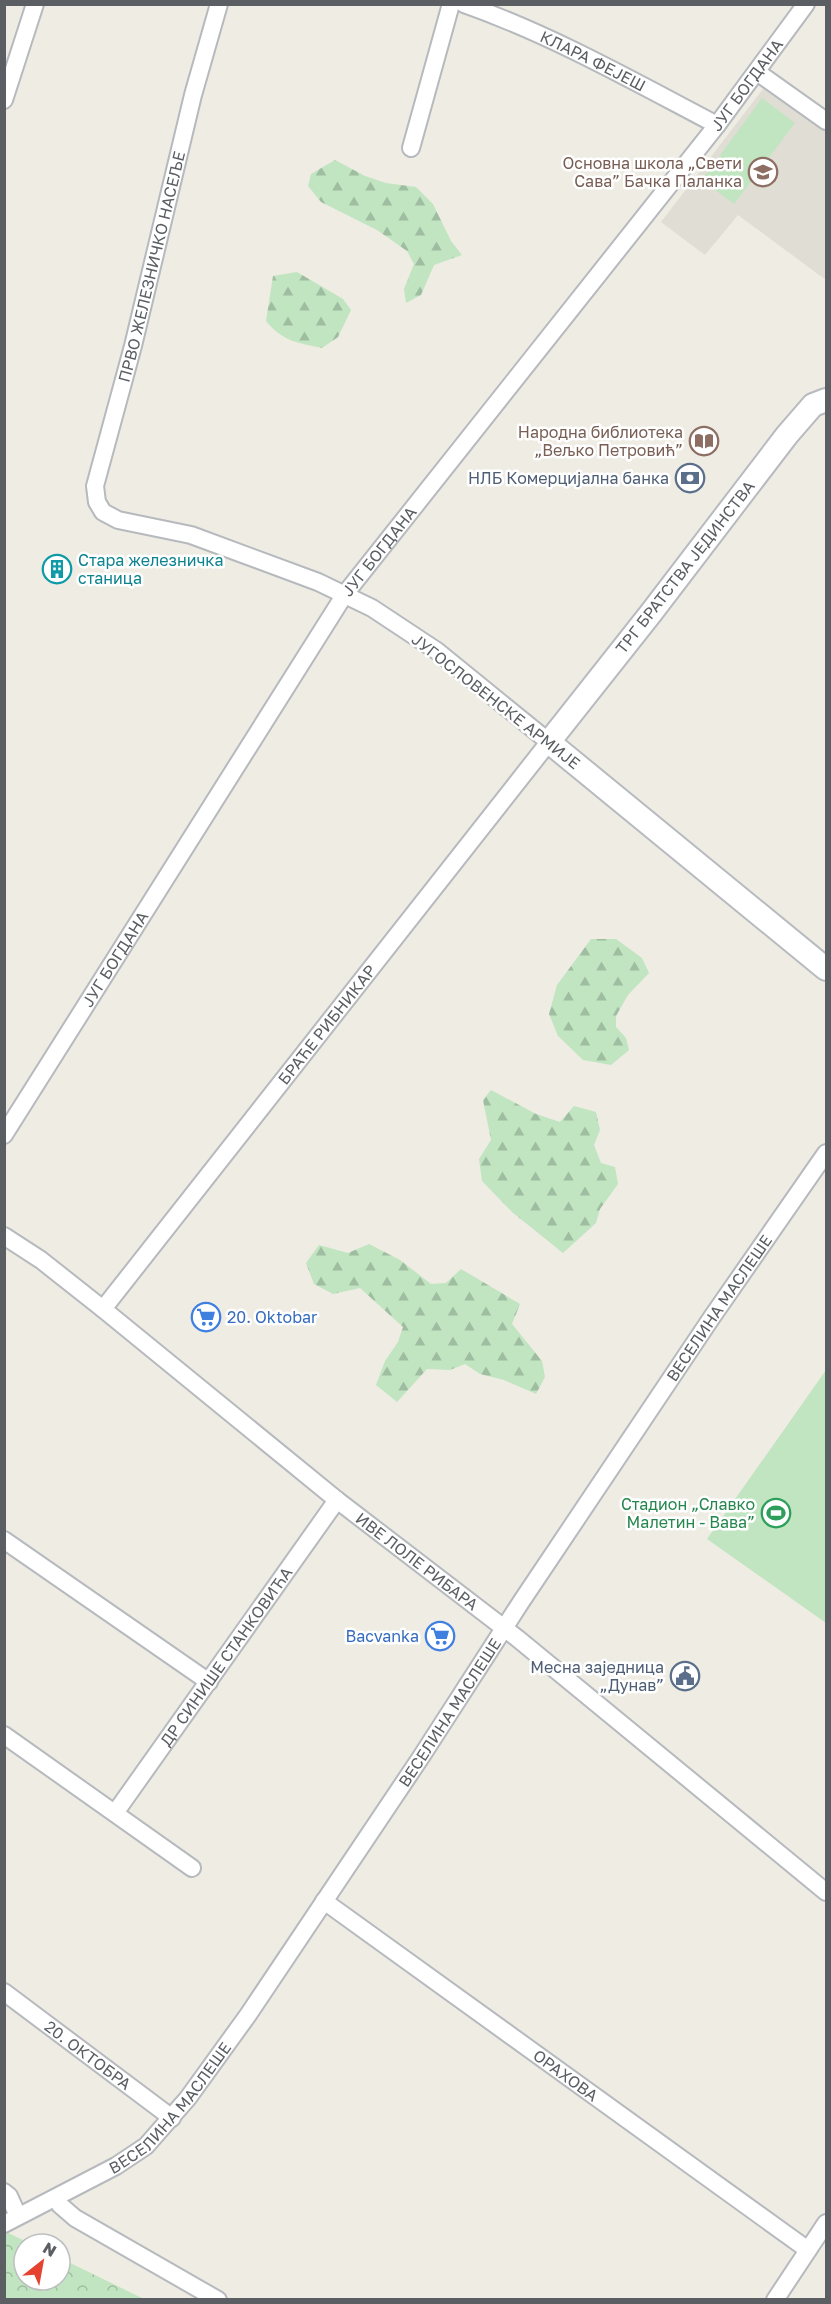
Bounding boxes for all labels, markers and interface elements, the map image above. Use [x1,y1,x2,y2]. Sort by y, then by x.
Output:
street label: КЛАРА ФЕЈЕШ [537,26,649,96]
street label: ЈУГ БОГДАНА [706,35,787,135]
street label: ПРВО ЖЕЛЕЗНИЧКО НАСЕЉЕ [114,149,189,384]
place label: Основна школа „Свети Сава” Бачка Паланка [562,153,742,191]
school or university icon: Основна школа „Свети Сава” Бачка Паланка [747,156,779,188]
place label: Народна библиотека „Вељко Петровић” [518,422,683,460]
library icon: Народна библиотека „Вељко Петровић” [688,425,720,457]
bank icon: НЛБ Комерцијална банка [674,462,706,494]
place label: НЛБ Комерцијална банка [468,468,669,488]
street label: ТРГ БРАТСТВА ЈЕДИНСТВА [611,476,759,658]
street label: ЈУГ БОГДАНА [337,502,421,600]
place label: Стара железничка станица [78,550,223,588]
building icon: Стара железничка станица [41,553,73,585]
street label: ЈУГОСЛОВЕНСКЕ АРМИЈЕ [408,629,584,773]
street label: ЈУГ БОГДАНА [77,907,153,1011]
street label: БРАЋЕ РИБНИКАР [274,961,380,1088]
street label: ВЕСЕЛИНА МАСЛЕШЕ [662,1231,776,1385]
supermarket icon: 20. Oktobar [190,1301,222,1333]
place label: 20. Oktobar [227,1307,317,1327]
place label: Стадион „Славко Малетин - Вава” [621,1494,755,1532]
sports icon: Стадион „Славко Малетин - Вава” [760,1497,792,1529]
street label: ИВЕ ЛОЛЕ РИБАРА [352,1508,482,1615]
street label: ДР СИНИШЕ СТАНКОВИЋА [156,1563,297,1750]
supermarket icon: Bacvanka [424,1620,456,1652]
place label: Bacvanka [346,1626,419,1646]
street label: ВЕСЕЛИНА МАСЛЕШЕ [394,1634,505,1790]
place label: Месна заједница „Дунав” [530,1657,664,1695]
public building icon: Месна заједница „Дунав” [669,1660,701,1692]
street label: 20. ОКТОБРА [41,2016,135,2094]
street label: ВЕСЕЛИНА МАСЛЕШЕ [105,2038,235,2178]
street label: ОРАХОВА [529,2045,602,2106]
north arrow [12,2232,72,2292]
text: N [39,2237,60,2261]

